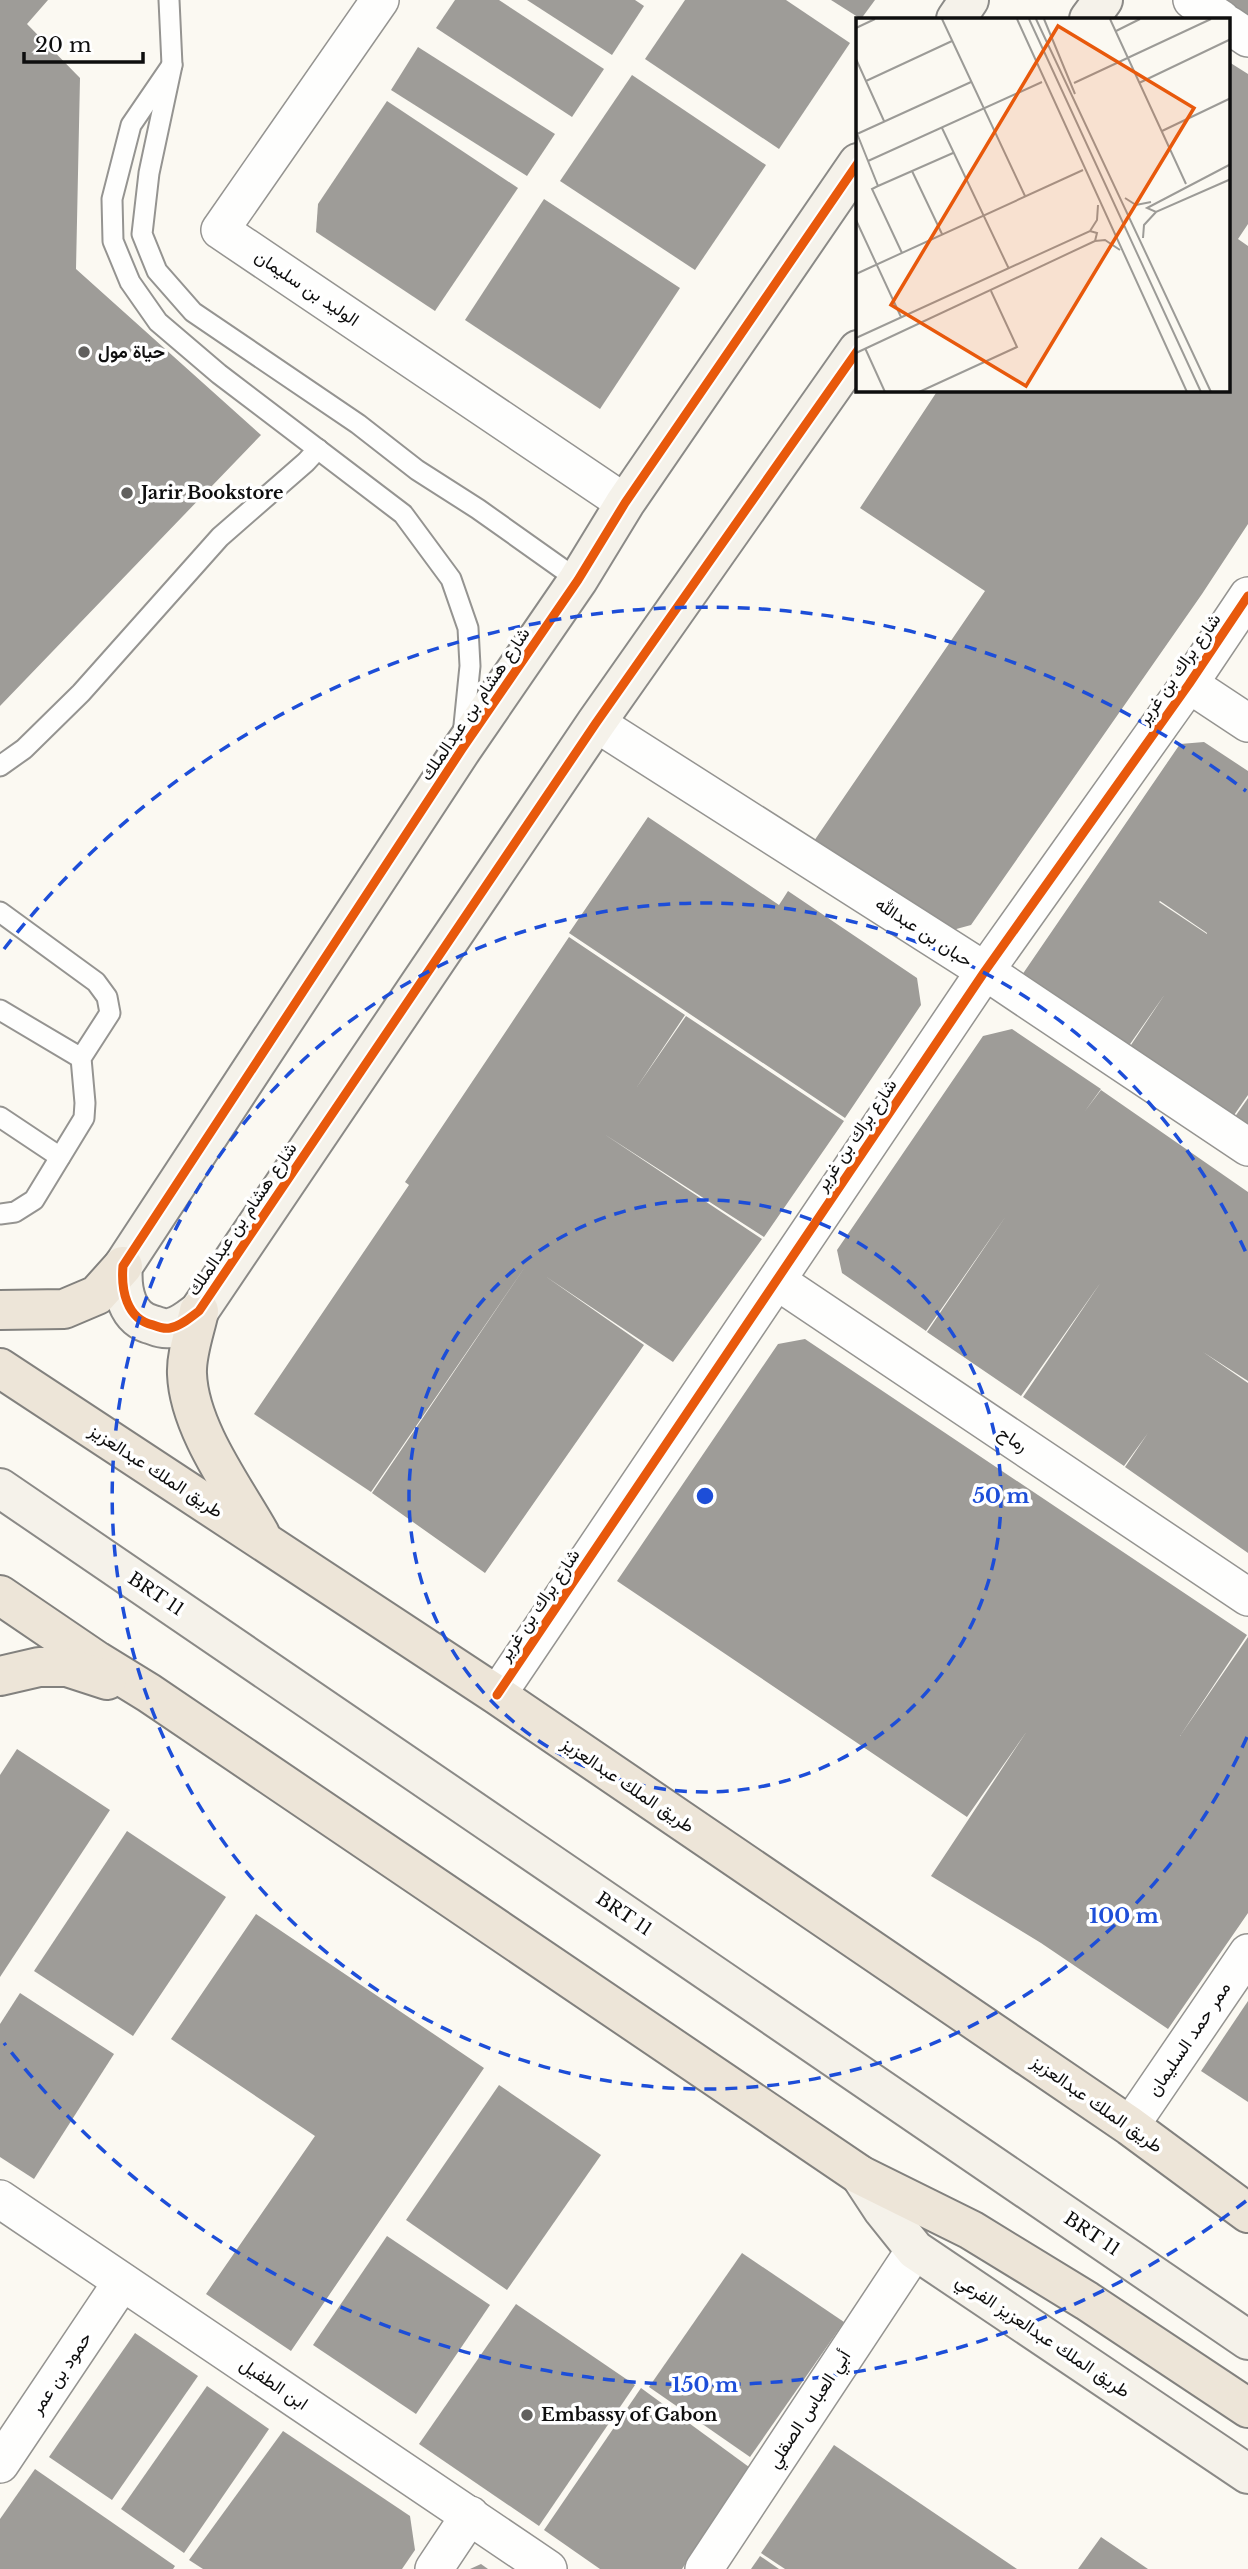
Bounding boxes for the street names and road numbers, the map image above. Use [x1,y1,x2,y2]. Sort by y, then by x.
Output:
street label: الوليد بن سليمان [251,245,363,331]
street label: شارع براك بن غرير [1132,609,1226,730]
street label: شارع هشام بن عبدالملك [416,623,535,785]
street label: حبان بن عبدالله [871,892,977,972]
street label: شارع براك بن غرير [810,1075,902,1197]
street label: شارع هشام بن عبدالملك [183,1138,302,1300]
street label: طريق الملك عبدالعزيز [84,1419,227,1523]
street label: رماح [993,1421,1032,1458]
street label: شارع براك بن غرير [493,1545,585,1667]
street label: BRT 11 [124,1567,188,1621]
street label: طريق الملك عبدالعزيز [557,1732,699,1838]
street label: BRT 11 [592,1887,656,1941]
street label: ممر حمد السليمان [1143,1978,1235,2100]
street label: طريق الملك عبدالعزيز [1026,2050,1167,2158]
street label: BRT 11 [1060,2207,1124,2261]
street label: طريق الملك عبدالعزيز الفرعي [949,2269,1134,2406]
street label: حمود بن عمر [25,2328,96,2419]
street label: أبي العباس الصقلي [763,2346,859,2474]
street label: ابن الطفيل [236,2353,312,2415]

